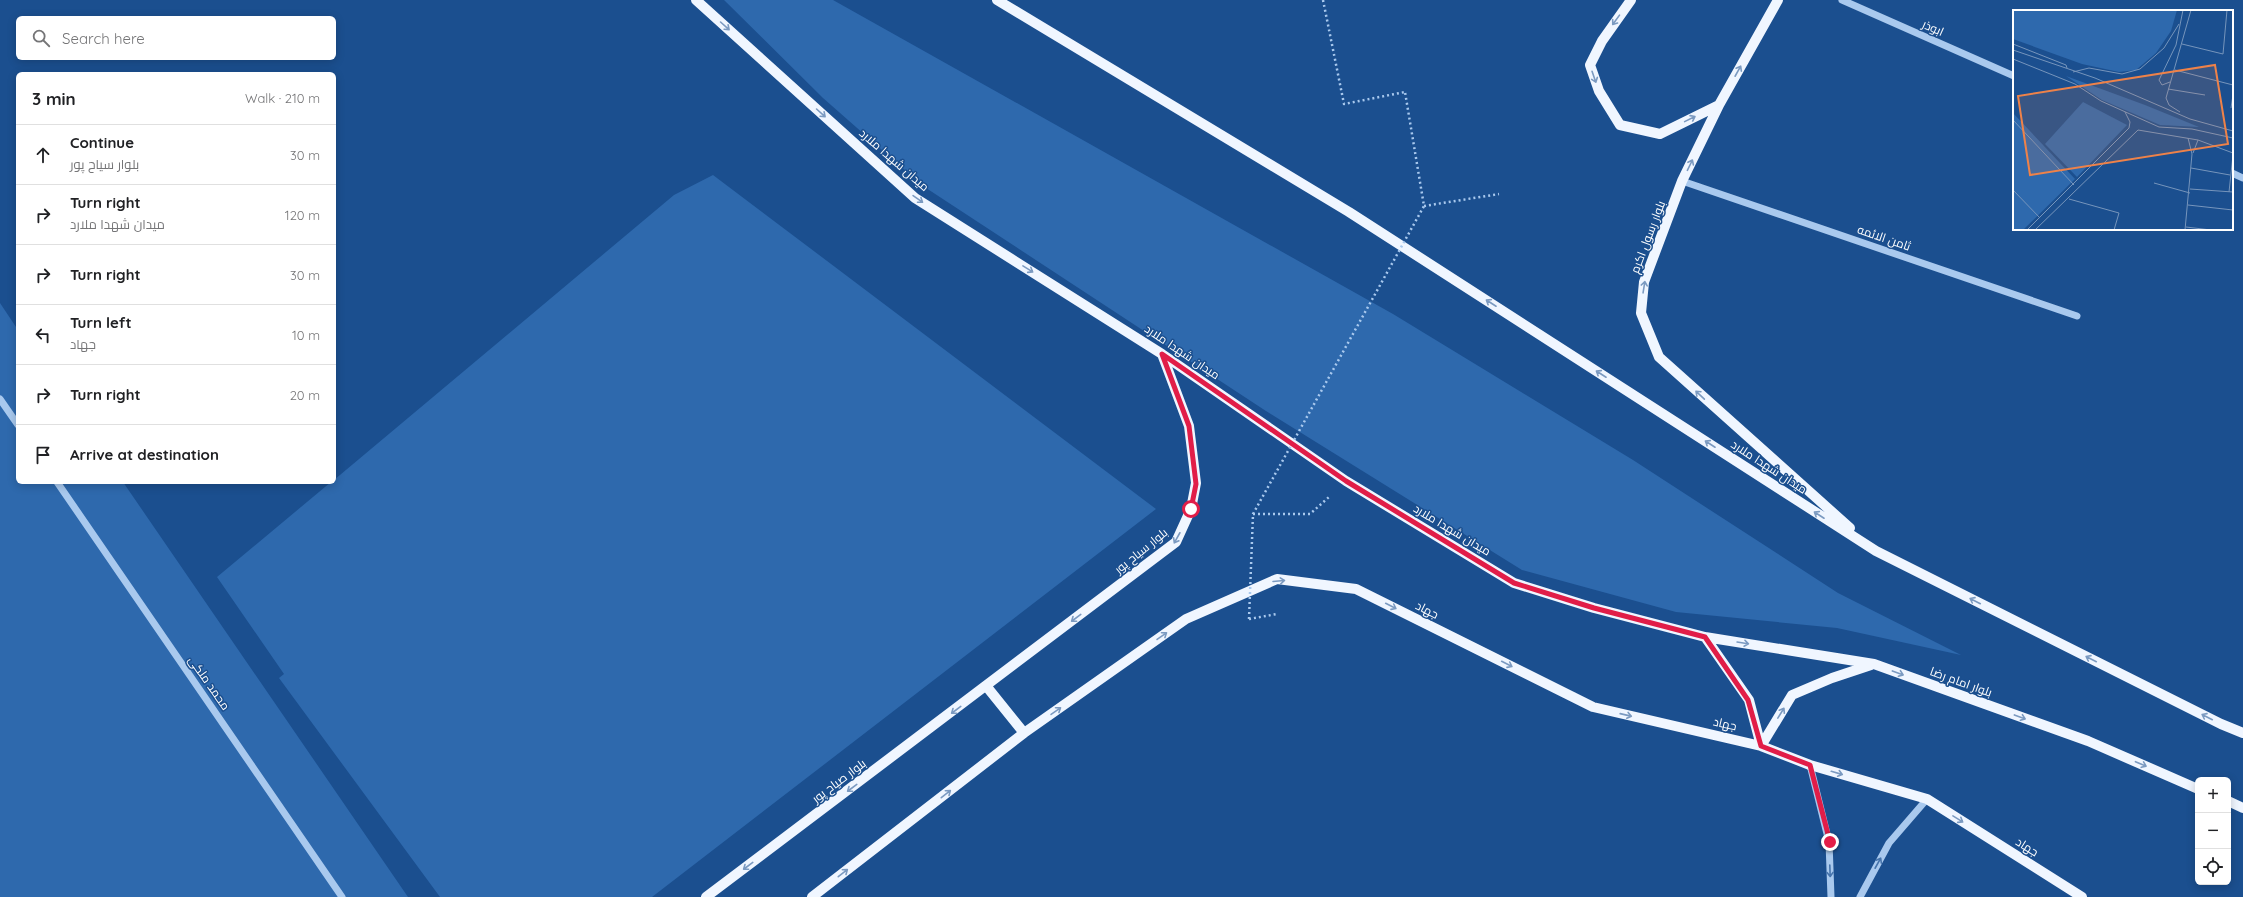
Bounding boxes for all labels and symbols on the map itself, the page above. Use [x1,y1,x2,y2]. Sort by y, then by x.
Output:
inset map [2013,10,2233,230]
one-way arrow [1612,15,1620,26]
street label: ابوذر [1919,16,1946,39]
one-way arrow [719,21,729,30]
one-way arrow [1735,65,1743,77]
one-way arrow [1591,70,1598,83]
one-way arrow [816,108,826,118]
one-way arrow [1684,115,1696,122]
street label: میدان شهدا ملارد [856,125,932,194]
one-way arrow [1687,160,1694,172]
one-way arrow [913,195,924,204]
street label: بلوار رسول اکرم [1627,198,1669,276]
street label: ثامن الائمه [1856,221,1914,254]
one-way arrow [1022,265,1033,273]
one-way arrow [1640,281,1648,294]
one-way arrow [1486,299,1497,308]
street label: میدان شهدا ملارد [1142,321,1223,382]
one-way arrow [1596,370,1607,378]
one-way arrow [1695,390,1705,399]
street label: میدان شهدا ملارد [1728,436,1810,497]
one-way arrow [1704,440,1716,448]
route start [1182,500,1200,518]
street label: میدان شهدا ملارد [1411,501,1494,559]
one-way arrow [1814,511,1825,519]
street label: بلوار سیاح پور [1110,525,1172,579]
one-way arrow [1173,532,1181,544]
one-way arrow [1272,577,1285,584]
street label: جهاد [1413,597,1441,622]
one-way arrow [1969,597,1981,604]
one-way arrow [1384,603,1396,610]
one-way arrow [1071,614,1082,623]
one-way arrow [1157,632,1168,640]
one-way arrow [1736,639,1749,647]
street label: محمد ملکی [185,653,234,713]
one-way arrow [2085,655,2097,662]
one-way arrow [1501,661,1513,669]
street label: بلوار امام رضا [1928,663,1994,701]
one-way arrow [1892,669,1904,677]
one-way arrow [950,706,961,714]
one-way arrow [1050,707,1061,715]
one-way arrow [1778,707,1786,719]
one-way arrow [1619,712,1632,719]
one-way arrow [2202,713,2214,720]
street label: جهاد [1712,714,1738,734]
one-way arrow [2014,714,2027,721]
street label: بلوار صیاح پور [808,755,870,808]
one-way arrow [2135,761,2147,768]
one-way arrow [1830,770,1843,777]
one-way arrow [846,784,857,792]
one-way arrow [940,789,951,798]
one-way arrow [1952,815,1964,823]
route end [1821,833,1839,851]
street label: جهاد [2013,834,2041,859]
one-way arrow [1875,857,1883,869]
one-way arrow [742,862,753,870]
one-way arrow [1827,864,1834,877]
one-way arrow [838,869,849,877]

